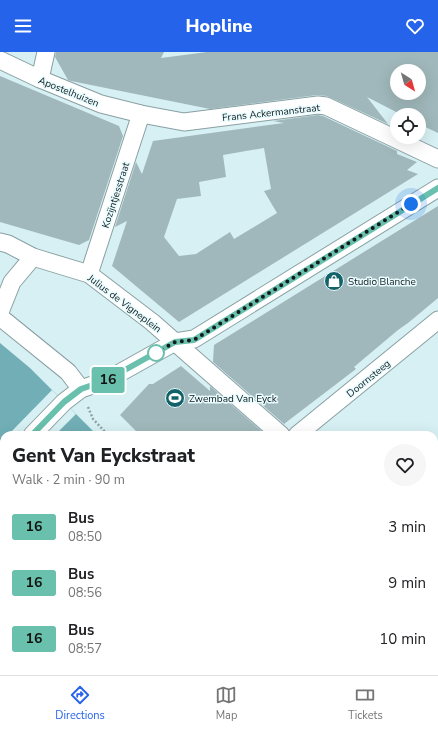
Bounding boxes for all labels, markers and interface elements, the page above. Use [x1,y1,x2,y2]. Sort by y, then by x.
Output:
text: Hopline [185,14,253,38]
icon: menu [12,15,34,37]
icon: heart [404,15,426,37]
north arrow [390,64,426,100]
map controls [390,64,426,144]
street label: Apostelhuizen [36,73,101,110]
street label: Frans Ackermanstraat [221,101,321,125]
button: locate [390,108,426,144]
street label: Kozijntjesstraat [99,160,133,230]
your location [401,194,421,214]
shop icon: Studio Blanche [323,270,345,292]
street label: Julius de Vigneplein [84,271,164,336]
place label: Studio Blanche [348,275,416,289]
unlabelled marker [147,344,165,362]
street label: Doornsteeg [344,357,394,401]
line badge: 16 [90,367,126,393]
text: 16 [100,370,116,389]
sports icon: Zwembad Van Eyck [164,387,186,409]
place label: Zwembad Van Eyck [189,392,278,406]
text: Gent Van Eyckstraat [12,443,195,469]
button: heart [384,444,426,486]
text: Walk · 2 min · 90 m [12,471,125,489]
text: Bus [68,508,94,528]
text: 16 [26,517,42,536]
text: 3 min [388,517,426,537]
text: 08:50 [68,528,102,546]
text: Bus [68,564,94,584]
text: 16 [26,573,42,592]
text: 9 min [388,573,426,593]
text: 08:56 [68,584,102,602]
text: Bus [68,620,94,640]
text: 16 [26,629,42,648]
text: 10 min [379,629,426,649]
text: 08:57 [68,640,102,658]
tab: Directions [55,684,105,723]
tab: Map [215,684,237,723]
tab: Tickets [348,684,383,723]

